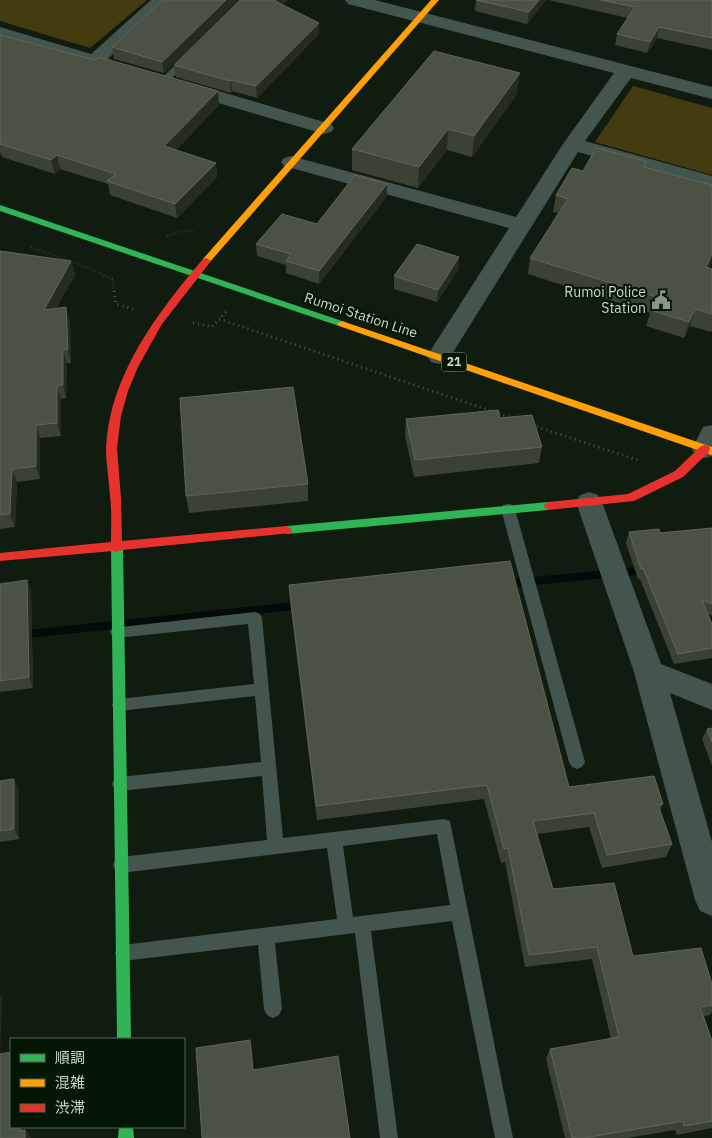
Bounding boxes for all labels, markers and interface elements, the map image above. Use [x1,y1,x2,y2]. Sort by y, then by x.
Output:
place label: Rumoi Police Station [564,283,646,317]
street label: Rumoi Station Line [302,288,420,342]
public building icon: Rumoi Police Station [650,289,672,311]
road number: 21 [442,352,466,372]
legend [10,1038,185,1128]
text: 順調 [55,1048,85,1067]
text: 混雑 [55,1073,85,1092]
text: 渋滞 [55,1098,85,1117]

